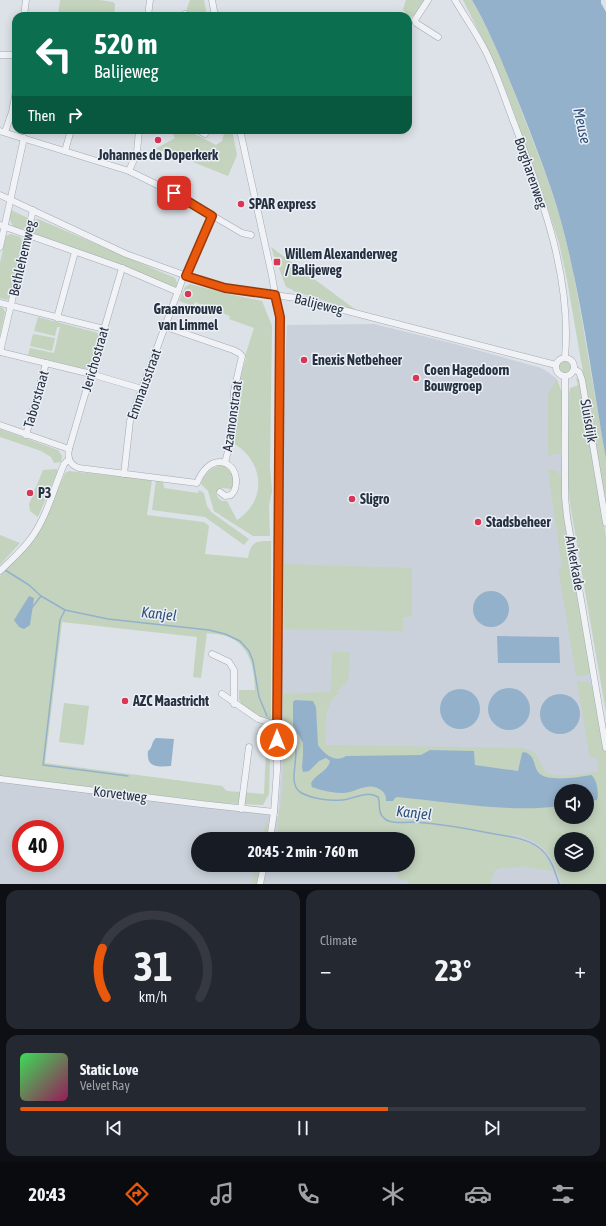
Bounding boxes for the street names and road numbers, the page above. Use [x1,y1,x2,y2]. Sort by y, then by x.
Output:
street label: Borgharenweg [511,135,551,211]
street label: Bethlehemweg [5,218,39,298]
street label: Balijeweg [293,290,345,318]
street label: Jerichostraat [78,325,112,393]
street label: Emmausstraat [124,346,164,422]
street label: Taborstraat [20,368,52,430]
street label: Azamonstraat [219,379,245,453]
street label: Sluisdijk [577,398,601,444]
street label: Ankerkade [562,534,588,592]
street label: Korvetweg [92,783,148,805]

